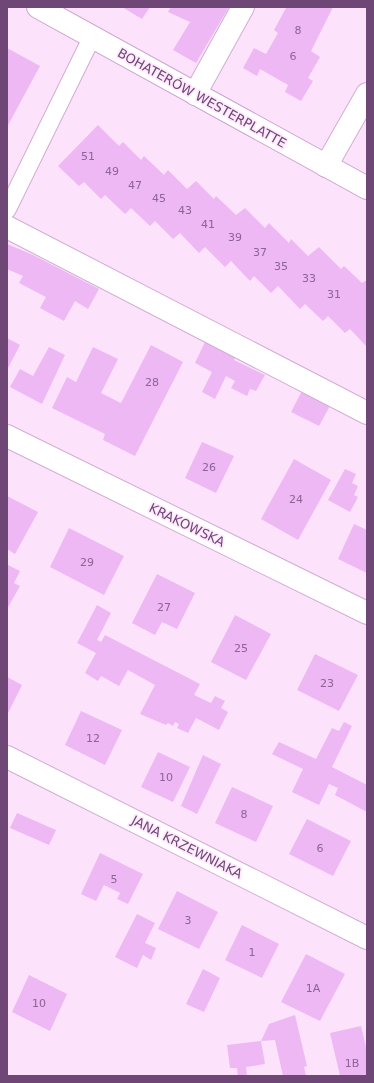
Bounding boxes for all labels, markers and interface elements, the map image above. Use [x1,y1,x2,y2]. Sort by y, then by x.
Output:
house number: 8 [295,24,302,37]
street label: BOHATERÓW WESTERPLATTE [115,45,289,151]
house number: 6 [290,50,297,63]
house number: 51 [81,150,95,163]
house number: 49 [105,165,119,178]
house number: 47 [128,179,142,192]
house number: 45 [152,192,166,205]
house number: 43 [178,204,192,217]
house number: 41 [201,218,215,231]
house number: 39 [228,231,242,244]
house number: 37 [253,246,267,259]
house number: 35 [274,260,288,273]
house number: 33 [302,272,316,285]
house number: 31 [327,288,341,301]
house number: 28 [145,376,159,389]
house number: 26 [202,461,216,474]
house number: 24 [289,493,303,506]
street label: KRAKOWSKA [147,500,227,550]
house number: 29 [80,556,94,569]
house number: 27 [157,601,171,614]
house number: 25 [234,642,248,655]
house number: 23 [320,677,334,690]
house number: 12 [86,732,100,745]
house number: 10 [159,771,173,784]
house number: 8 [241,808,248,821]
street label: JANA KRZEWNIAKA [128,812,245,882]
house number: 6 [317,842,324,855]
house number: 5 [111,873,118,886]
house number: 3 [185,914,192,927]
house number: 1 [249,946,256,959]
house number: 1A [306,982,321,995]
house number: 10 [32,997,46,1010]
house number: 1B [345,1057,359,1070]

